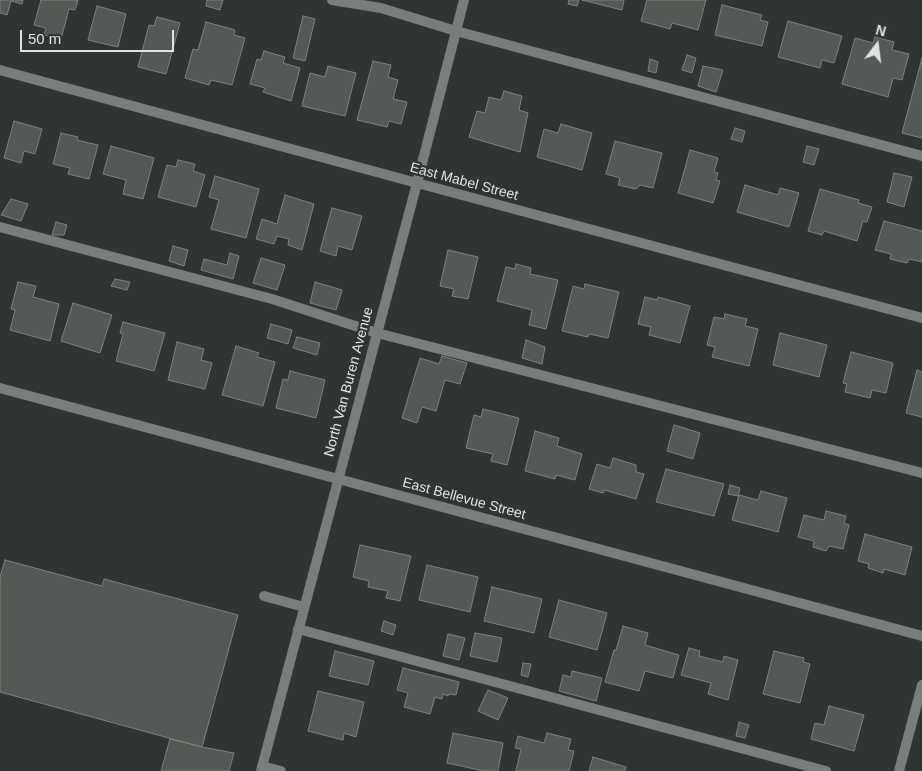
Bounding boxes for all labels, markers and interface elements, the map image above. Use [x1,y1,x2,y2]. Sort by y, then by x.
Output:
scale bar [22,20,176,52]
north arrow [852,20,902,70]
text: N [874,21,888,40]
text: 50 m [28,30,61,47]
street label: East Mabel Street [408,159,520,205]
street label: North Van Buren Avenue [321,305,377,459]
street label: East Bellevue Street [401,474,527,524]

